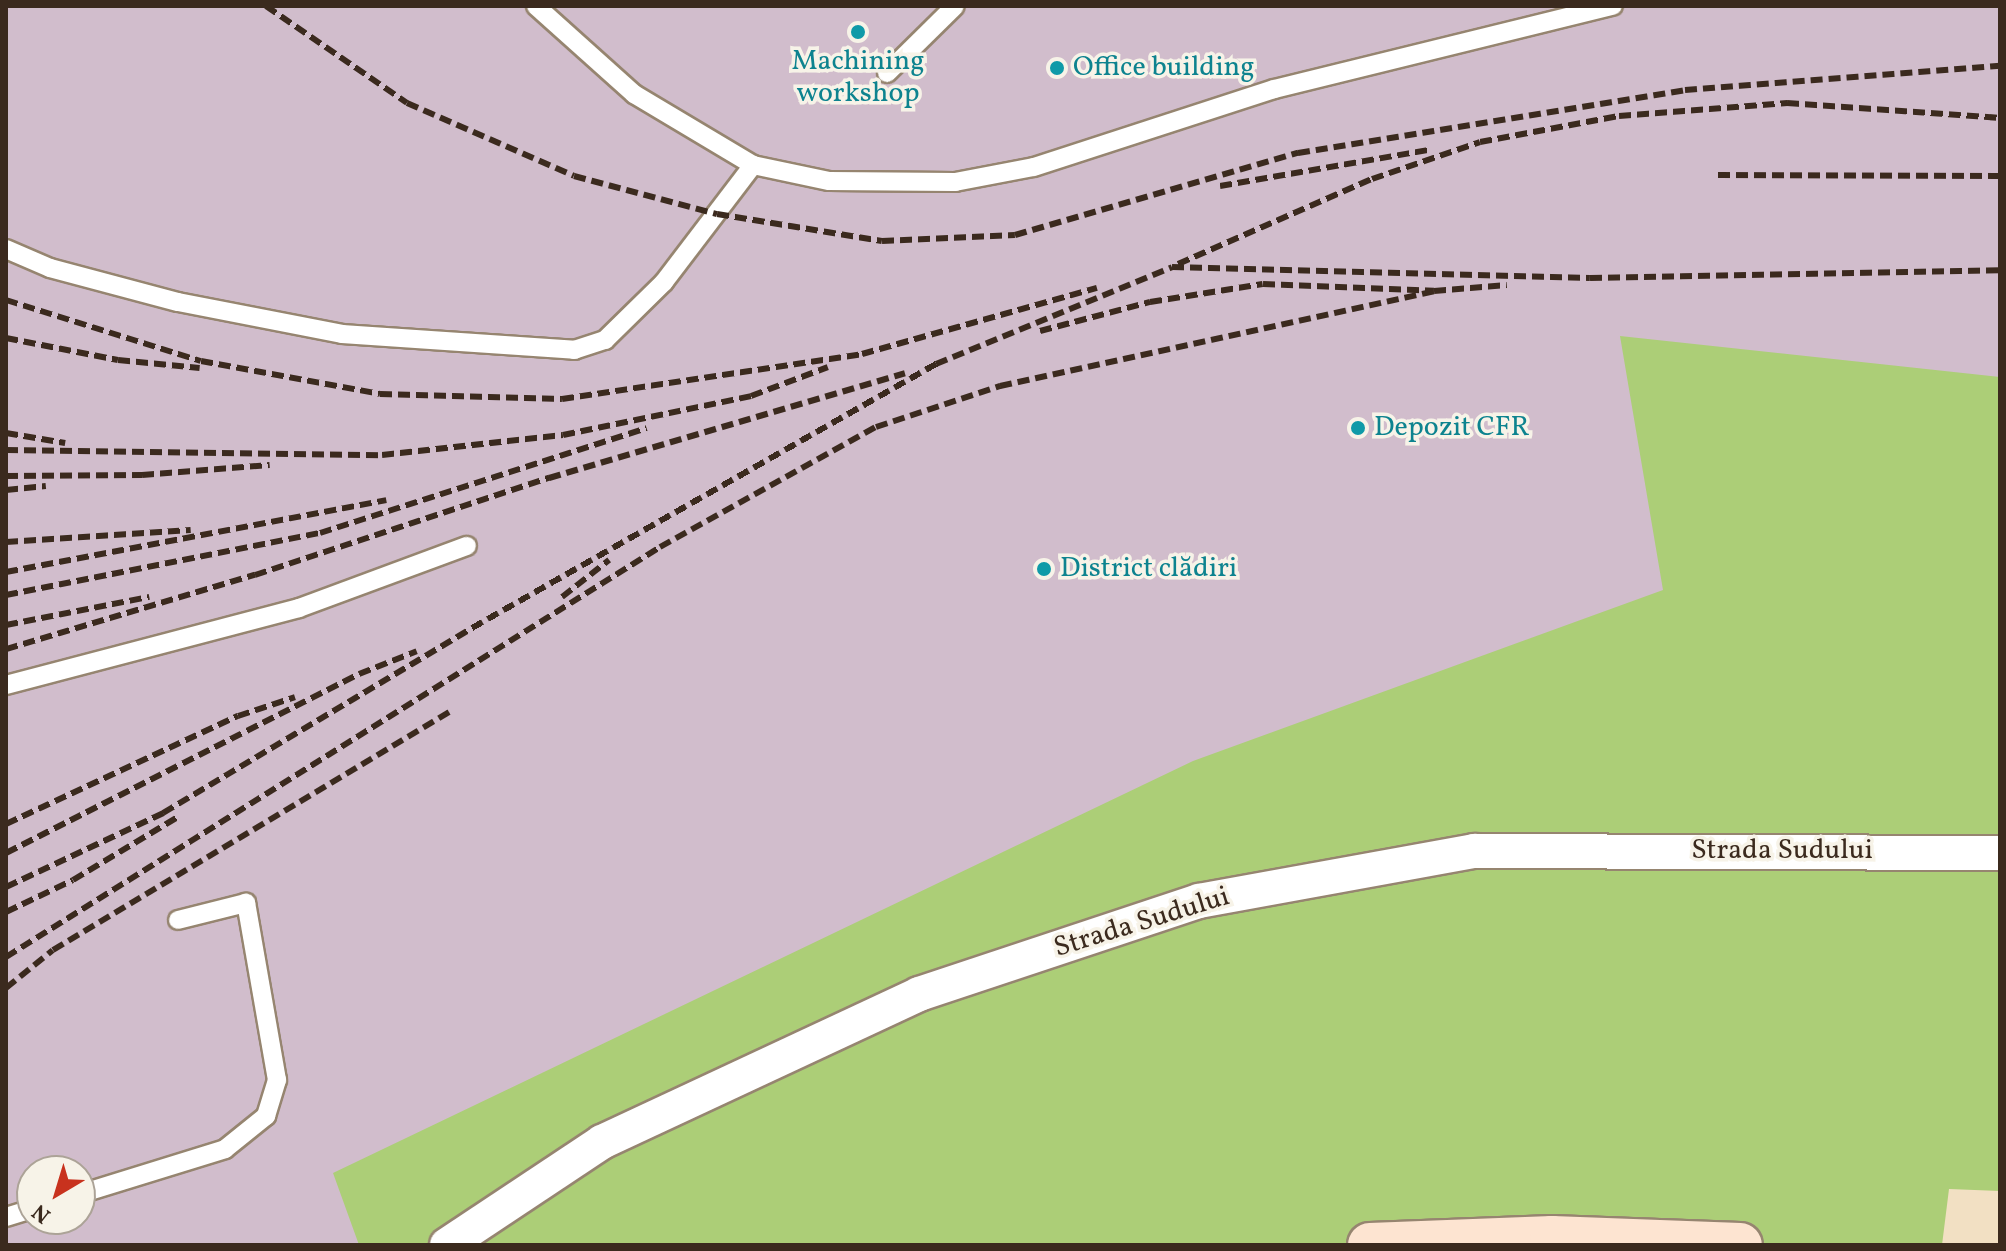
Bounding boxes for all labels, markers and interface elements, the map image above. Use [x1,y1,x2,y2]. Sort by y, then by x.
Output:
marker: Machining workshop [849,23,867,41]
place label: Machining workshop [791,45,925,111]
place label: Office building [1073,51,1255,85]
marker: Office building [1048,59,1066,77]
place label: Depozit CFR [1374,411,1530,445]
marker: Depozit CFR [1349,419,1367,437]
place label: District clădiri [1060,552,1237,586]
marker: District clădiri [1035,560,1053,578]
street label: Strada Sudului [1691,834,1873,868]
street label: Strada Sudului [1050,880,1234,966]
north arrow [16,1155,96,1235]
text: N [26,1196,58,1230]

